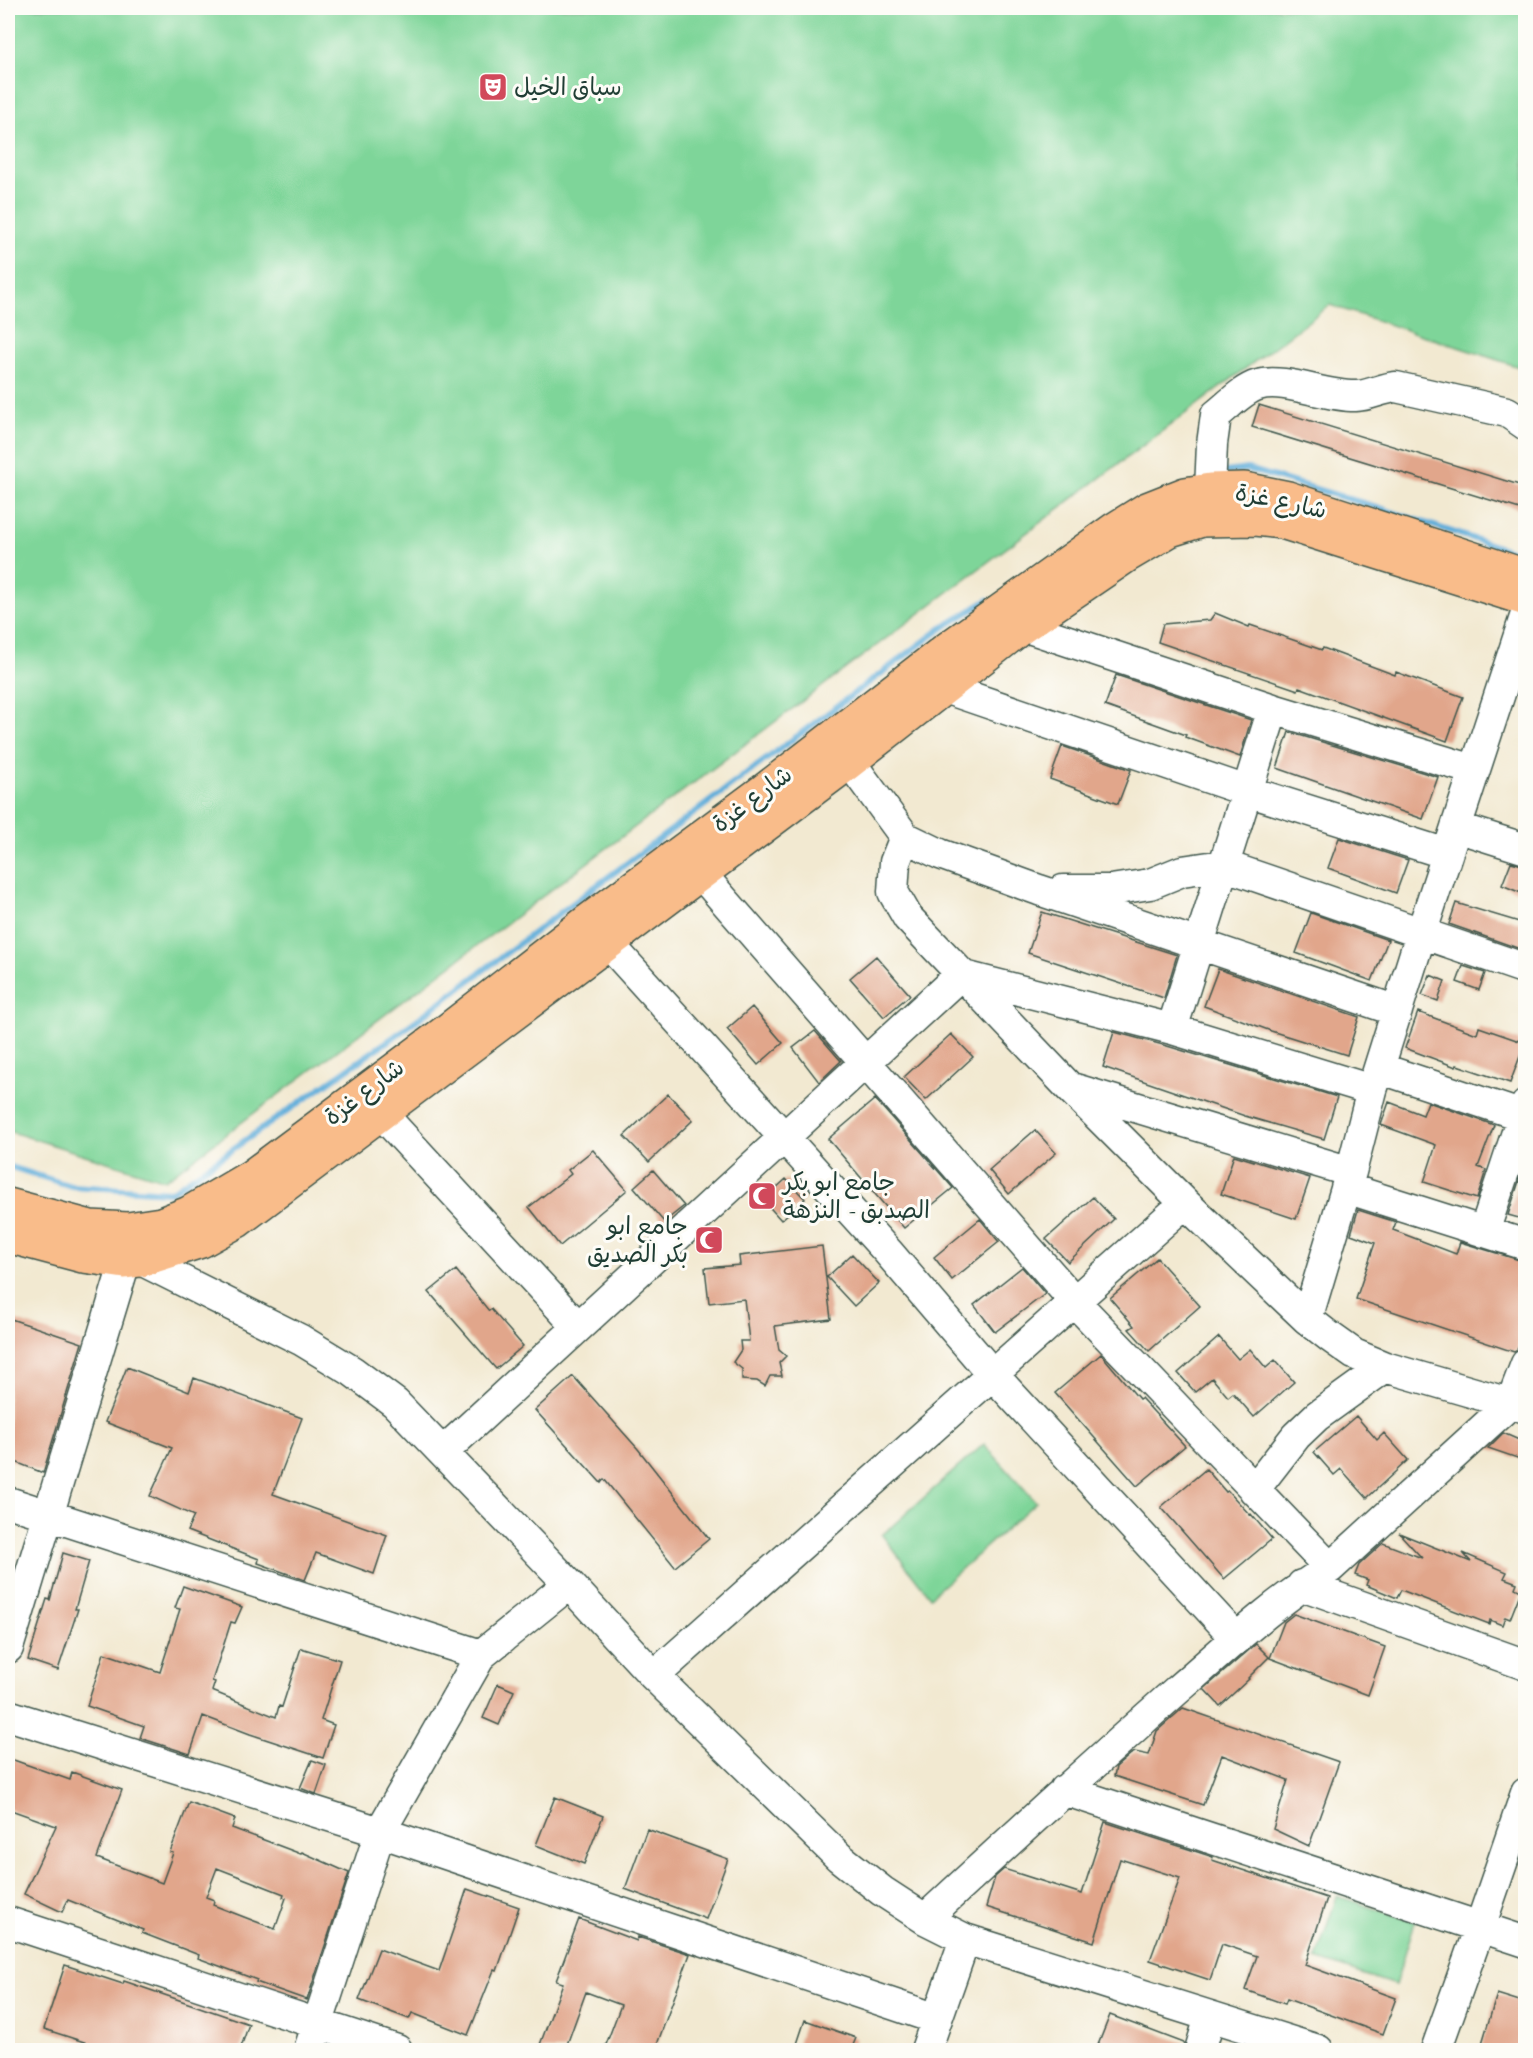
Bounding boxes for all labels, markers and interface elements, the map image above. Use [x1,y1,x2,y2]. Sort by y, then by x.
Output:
theatre icon: سباق الخيل [477,71,509,103]
place label: سباق الخيل [514,72,622,102]
street label: شارع غزة [1232,477,1330,527]
street label: شارع غزة [706,759,799,841]
street label: شارع غزة [318,1052,411,1134]
place label: جامع ابو بكر الصدبق - النزهة [781,1167,930,1225]
mosque icon: جامع ابو بكر الصدبق - النزهة [746,1180,778,1212]
place label: جامع ابو بكر الصديق [587,1211,688,1269]
mosque icon: جامع ابو بكر الصديق [693,1224,725,1256]

